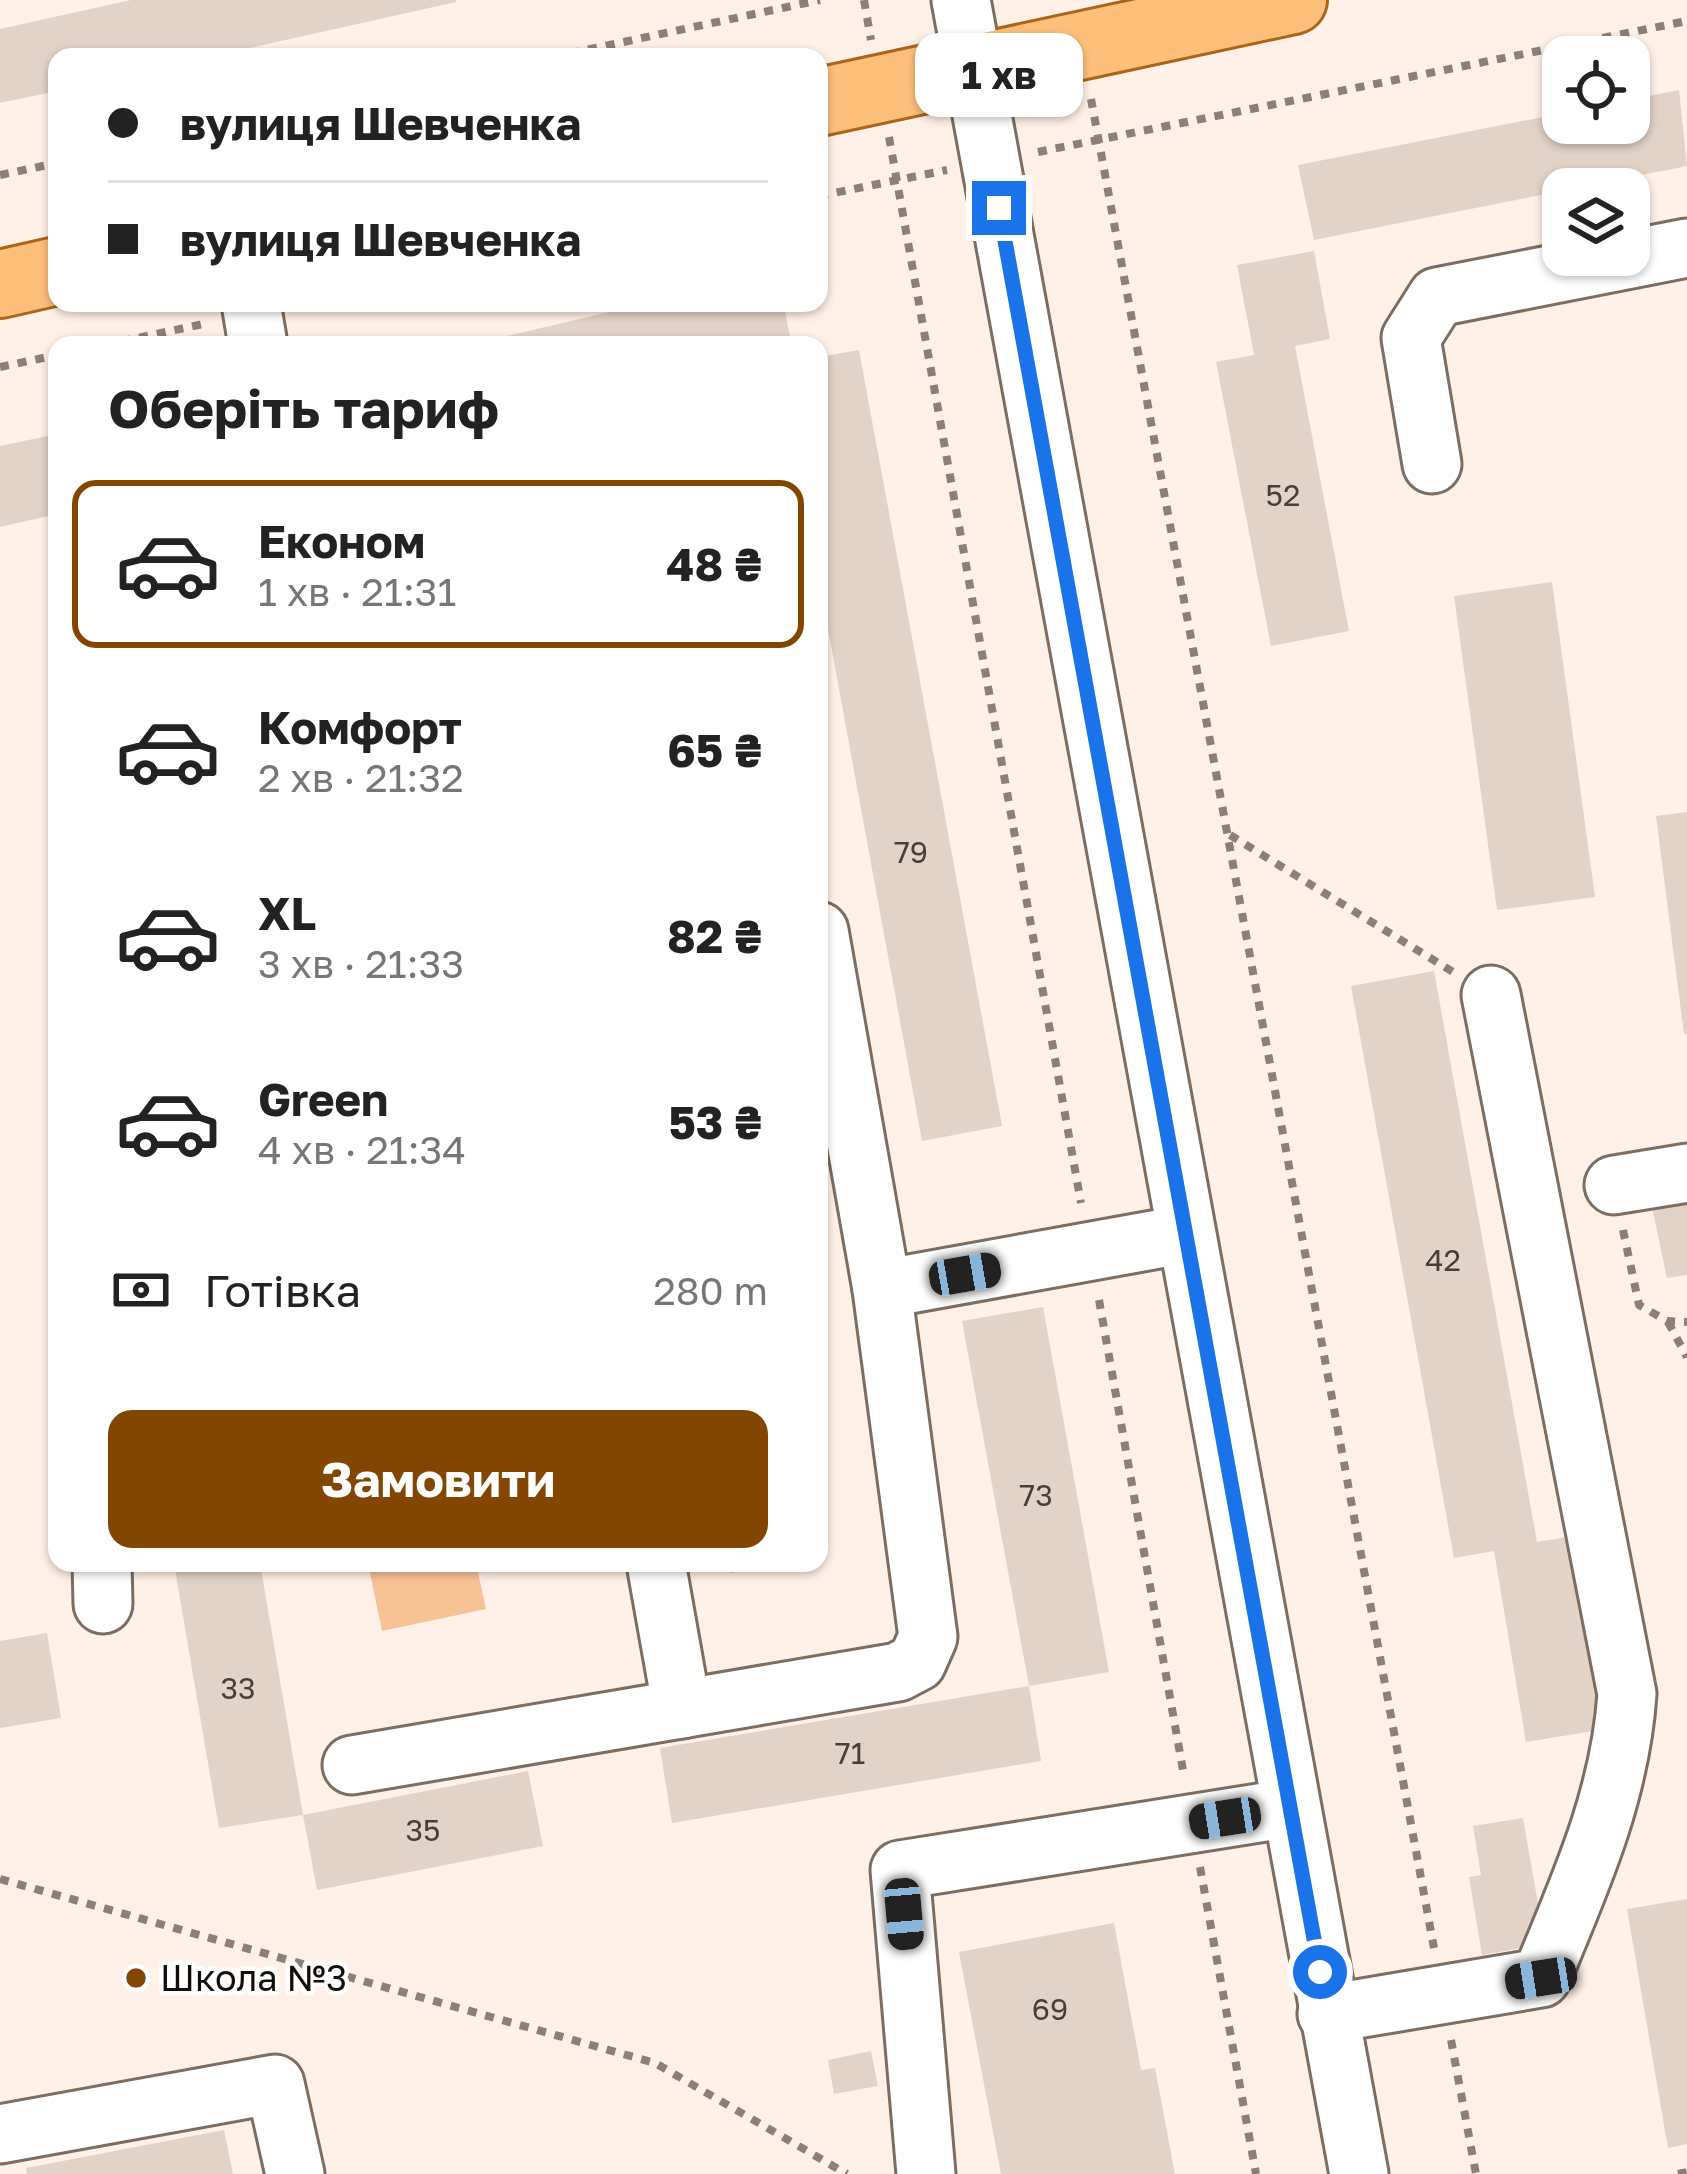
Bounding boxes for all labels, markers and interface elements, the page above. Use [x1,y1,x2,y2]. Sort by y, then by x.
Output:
callout: 1 хв [915,34,1083,118]
map controls [1542,36,1650,276]
button: locate [1542,36,1650,144]
text: 1 хв [961,51,1037,98]
text: вулиця Шевченка [180,96,581,150]
button: layers [1542,168,1650,276]
route end [972,181,1026,235]
text: вулиця Шевченка [180,212,581,266]
text: Оберіть тариф [108,375,499,440]
house number: 52 [1266,477,1300,513]
icon: car [114,510,222,618]
text: Економ [258,514,425,568]
text: 48 ₴ [666,537,762,591]
text: 1 хв · 21:31 [258,568,456,615]
icon: car [114,696,222,804]
text: Комфорт [258,700,462,754]
text: 65 ₴ [667,723,762,777]
text: 2 хв · 21:32 [258,754,464,801]
house number: 79 [894,834,928,870]
icon: car [114,882,222,990]
text: XL [258,886,316,940]
text: 82 ₴ [667,909,762,963]
text: 3 хв · 21:33 [258,940,464,987]
icon: car [114,1068,222,1176]
text: Green [258,1072,388,1126]
text: 53 ₴ [668,1095,762,1149]
text: 4 хв · 21:34 [258,1126,466,1173]
house number: 42 [1425,1242,1461,1278]
car [926,1250,1004,1298]
icon: cash [108,1257,174,1323]
text: Готівка [204,1263,361,1317]
text: 280 m [653,1267,768,1314]
button: Замовити [108,1410,768,1548]
house number: 73 [1019,1477,1053,1513]
house number: 33 [220,1670,256,1706]
house number: 71 [835,1735,865,1771]
car [1187,1795,1263,1841]
house number: 35 [406,1812,440,1848]
car [883,1877,925,1951]
route start [1293,1945,1347,1999]
car [1503,1955,1579,2001]
place label: Школа №3 [160,1956,347,1999]
marker: Школа №3 [123,1965,149,1991]
house number: 69 [1032,1991,1068,2027]

